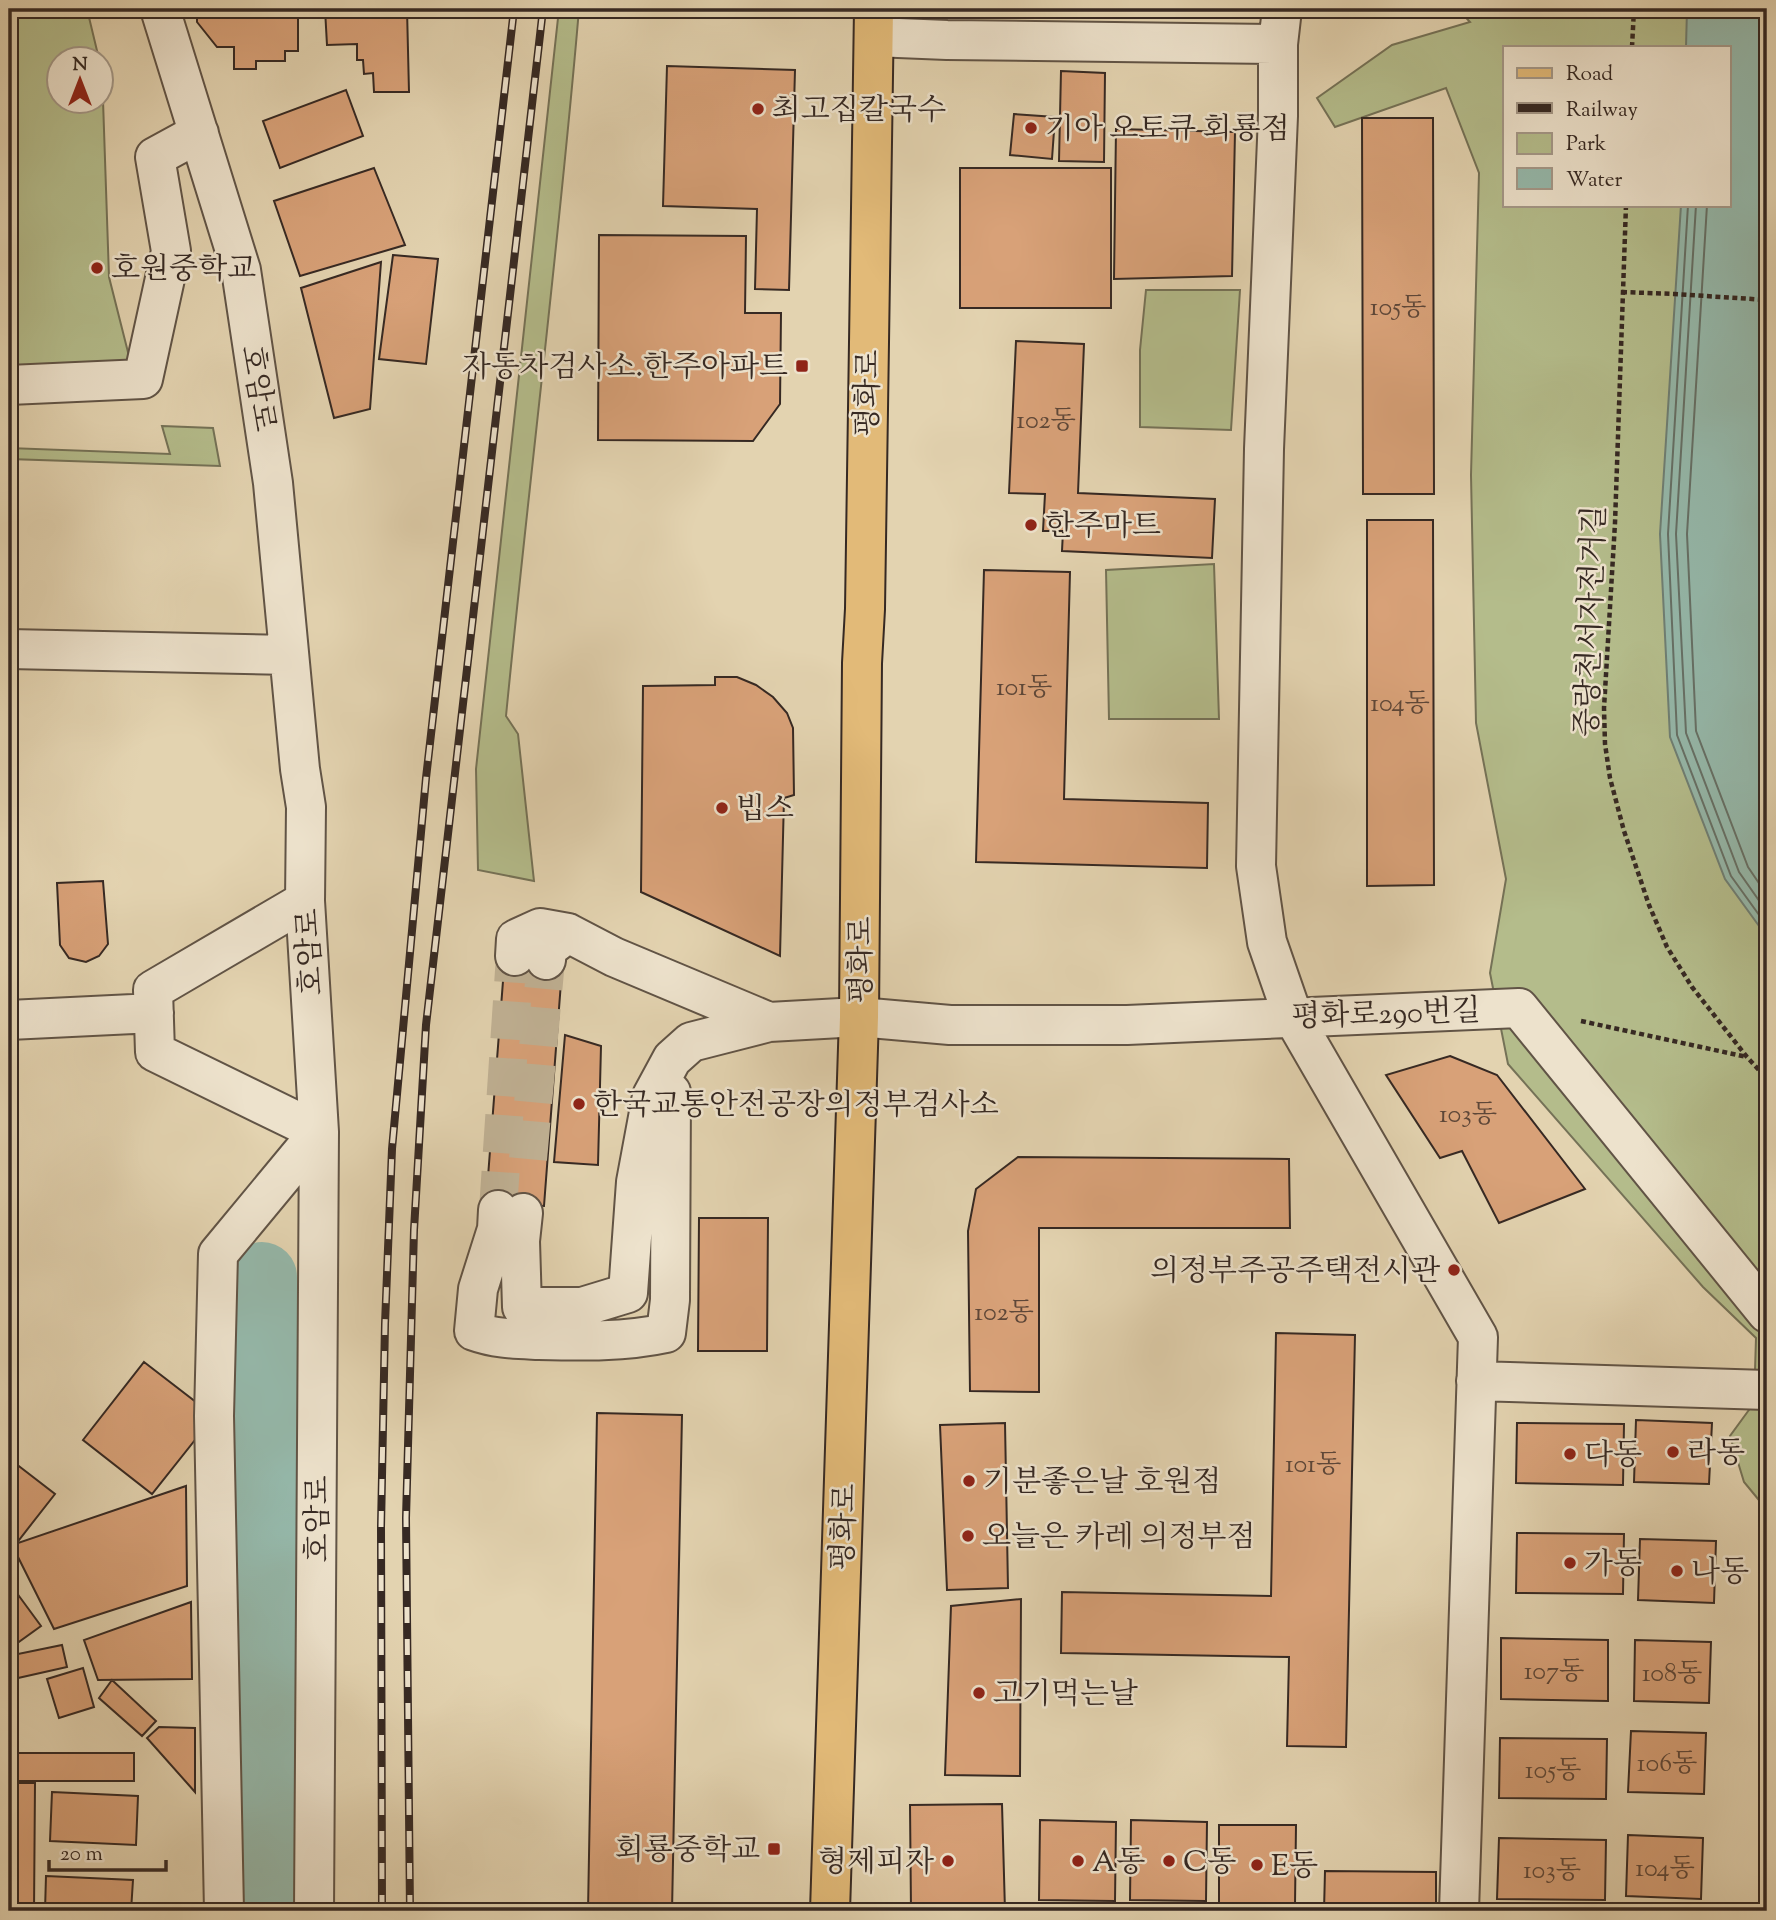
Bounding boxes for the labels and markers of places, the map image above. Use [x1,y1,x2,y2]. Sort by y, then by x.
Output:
place label: 최고집칼국수 [772,90,946,133]
marker: 최고집칼국수 [750,101,766,117]
place label: 기아 오토큐 회룡점 [1045,109,1290,152]
marker: 기아 오토큐 회룡점 [1023,120,1039,136]
place label: 호원중학교 [111,249,256,292]
marker: 호원중학교 [89,260,105,276]
place label: 자동차검사소.한주아파트 [462,347,788,390]
marker: 자동차검사소.한주아파트 [794,358,810,374]
place label: 한주마트 [1045,506,1161,549]
marker: 한주마트 [1023,517,1039,533]
place label: 빕스 [736,789,794,832]
marker: 빕스 [714,800,730,816]
place label: 한국교통안전공장의정부검사소 [593,1085,999,1128]
marker: 한국교통안전공장의정부검사소 [571,1096,587,1112]
place label: 의정부주공주택전시관 [1150,1251,1441,1294]
marker: 의정부주공주택전시관 [1446,1262,1462,1278]
place label: 라동 [1687,1433,1745,1476]
place label: 다동 [1584,1435,1642,1478]
marker: 라동 [1665,1444,1681,1460]
marker: 다동 [1562,1446,1578,1462]
place label: 기분좋은날 호원점 [983,1462,1221,1505]
marker: 기분좋은날 호원점 [961,1473,977,1489]
place label: 오늘은 카레 의정부점 [982,1517,1256,1560]
marker: 오늘은 카레 의정부점 [960,1528,976,1544]
place label: 가동 [1584,1544,1642,1587]
place label: 나동 [1691,1552,1749,1595]
marker: 가동 [1562,1555,1578,1571]
marker: 나동 [1669,1563,1685,1579]
place label: 고기먹는날 [993,1674,1138,1717]
marker: 고기먹는날 [971,1685,987,1701]
place label: 회룡중학교 [615,1830,760,1873]
marker: 회룡중학교 [766,1841,782,1857]
place label: 형제피자 [818,1842,934,1885]
place label: A동 [1092,1842,1145,1885]
place label: C동 [1183,1842,1236,1885]
place label: E동 [1271,1846,1318,1889]
marker: 형제피자 [940,1853,956,1869]
marker: A동 [1070,1853,1086,1869]
marker: C동 [1161,1853,1177,1869]
marker: E동 [1249,1857,1265,1873]

